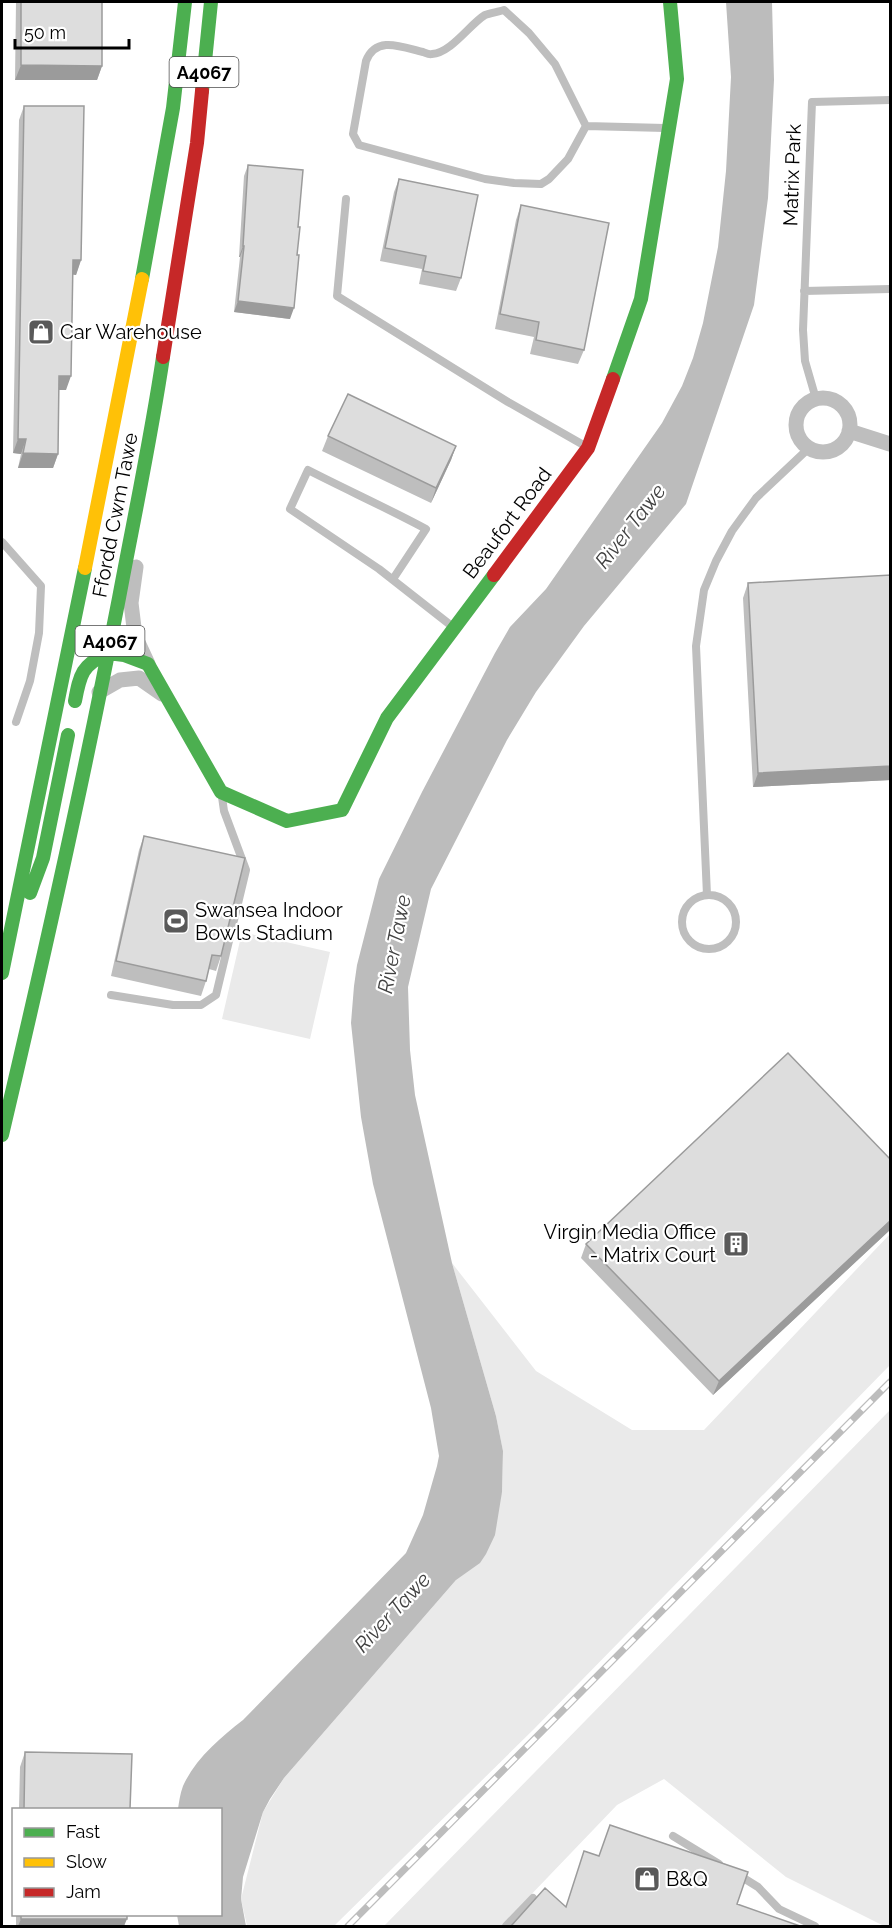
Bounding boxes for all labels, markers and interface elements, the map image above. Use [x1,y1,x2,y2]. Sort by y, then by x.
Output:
scale bar [15,12,129,50]
text: 50 m [24,22,66,43]
road number: A4067 [170,57,238,87]
street label: Matrix Park [778,123,806,227]
shop icon: Car Warehouse [26,317,56,347]
place label: Car Warehouse [60,320,202,344]
street label: Ffordd Cwm Tawe [87,430,143,600]
street label: Beaufort Road [457,463,557,583]
water label: River Tawe [589,479,671,573]
road number: A4067 [76,626,144,656]
water label: River Tawe [372,893,416,995]
place label: Swansea Indoor Bowls Stadium [195,898,343,945]
sports icon: Swansea Indoor Bowls Stadium [161,906,191,936]
place label: Virgin Media Office - Matrix Court [544,1220,716,1267]
building icon: Virgin Media Office - Matrix Court [721,1229,751,1259]
water label: River Tawe [349,1567,435,1657]
legend [12,1808,222,1916]
text: Fast [66,1821,100,1842]
text: Slow [66,1851,107,1872]
shop icon: B&Q [632,1864,662,1894]
place label: B&Q [666,1867,708,1891]
text: Jam [66,1881,101,1902]

